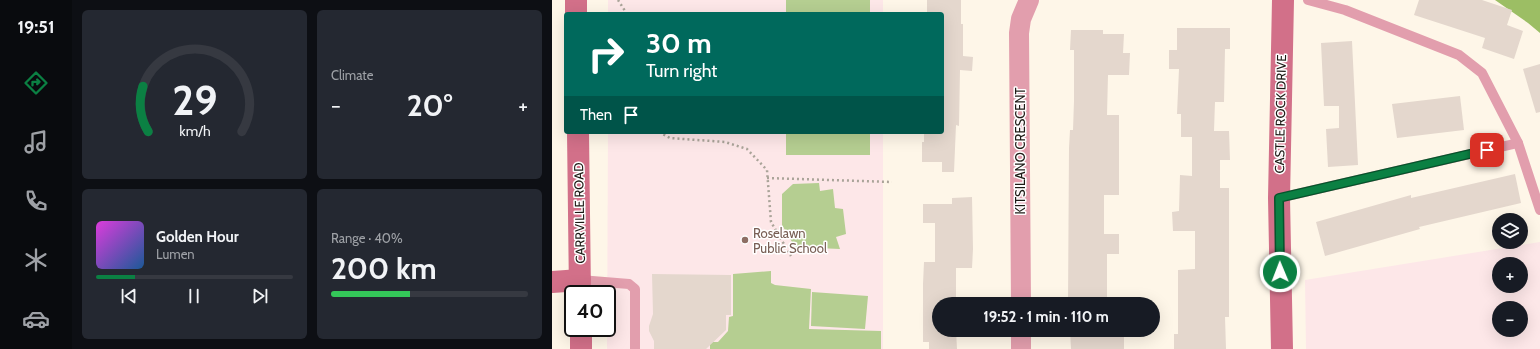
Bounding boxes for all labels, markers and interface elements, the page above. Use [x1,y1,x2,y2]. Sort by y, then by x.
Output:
text: 19:51 [17,16,55,38]
text: 30 m [646,26,712,60]
icon: right [580,28,632,80]
street label: CASTLE ROCK DRIVE [1271,54,1289,174]
text: Turn right [646,60,717,82]
text: Climate [331,67,373,83]
icon: directions [22,69,50,97]
text: 29 [172,75,217,125]
text: 20° [407,87,452,124]
street label: KITSILANO CRESCENT [1012,87,1028,215]
text: − [331,92,341,119]
text: + [518,92,528,119]
icon: arrive [620,104,642,126]
text: Then [580,106,612,124]
text: km/h [179,122,210,140]
icon: music [22,128,50,156]
pin [1470,133,1504,167]
icon: arrive [1476,139,1498,161]
street label: CARRVILLE ROAD [570,162,588,264]
icon: phone [22,187,50,215]
map controls [1492,213,1528,337]
button: layers [1492,213,1528,249]
place label: Roselawn Public School [753,225,827,256]
text: Golden Hour [156,228,239,246]
text: Range · 40% [331,230,403,246]
marker: Roselawn Public School [740,235,750,245]
icon: climate [22,246,50,274]
text: Lumen [156,246,195,262]
text: 200 km [331,250,437,287]
position arrow [1259,251,1301,293]
button: + [1492,257,1528,293]
icon: previous [118,285,140,307]
icon: pause [183,285,205,307]
icon: next [249,285,271,307]
speed limit sign: 40 [564,285,616,337]
button: − [1492,301,1528,337]
icon: car [22,305,50,333]
text: 19:52 · 1 min · 110 m [983,308,1109,326]

